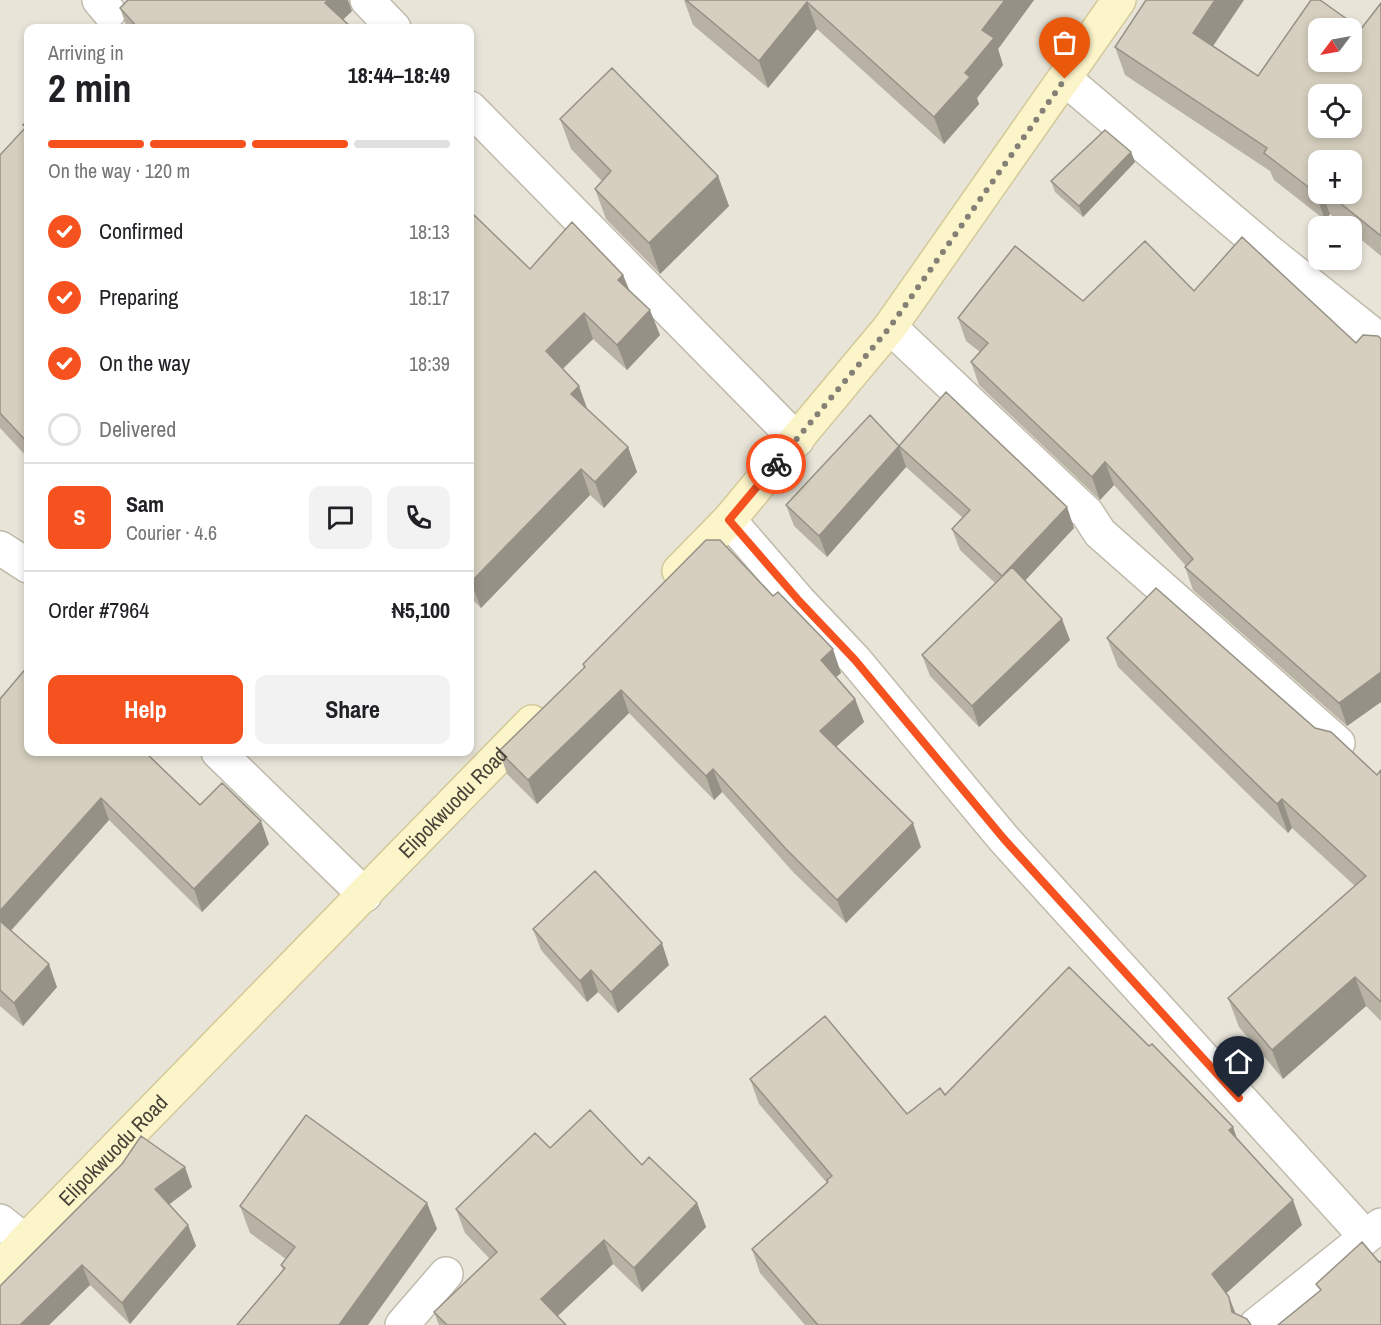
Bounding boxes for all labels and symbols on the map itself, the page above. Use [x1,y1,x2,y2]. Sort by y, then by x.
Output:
pin [1039,17,1090,79]
north arrow [1308,18,1362,72]
courier [746,434,806,494]
street label: Elipokwuodu Road [392,741,514,864]
pin [1213,1036,1264,1098]
street label: Elipokwuodu Road [52,1088,174,1212]

